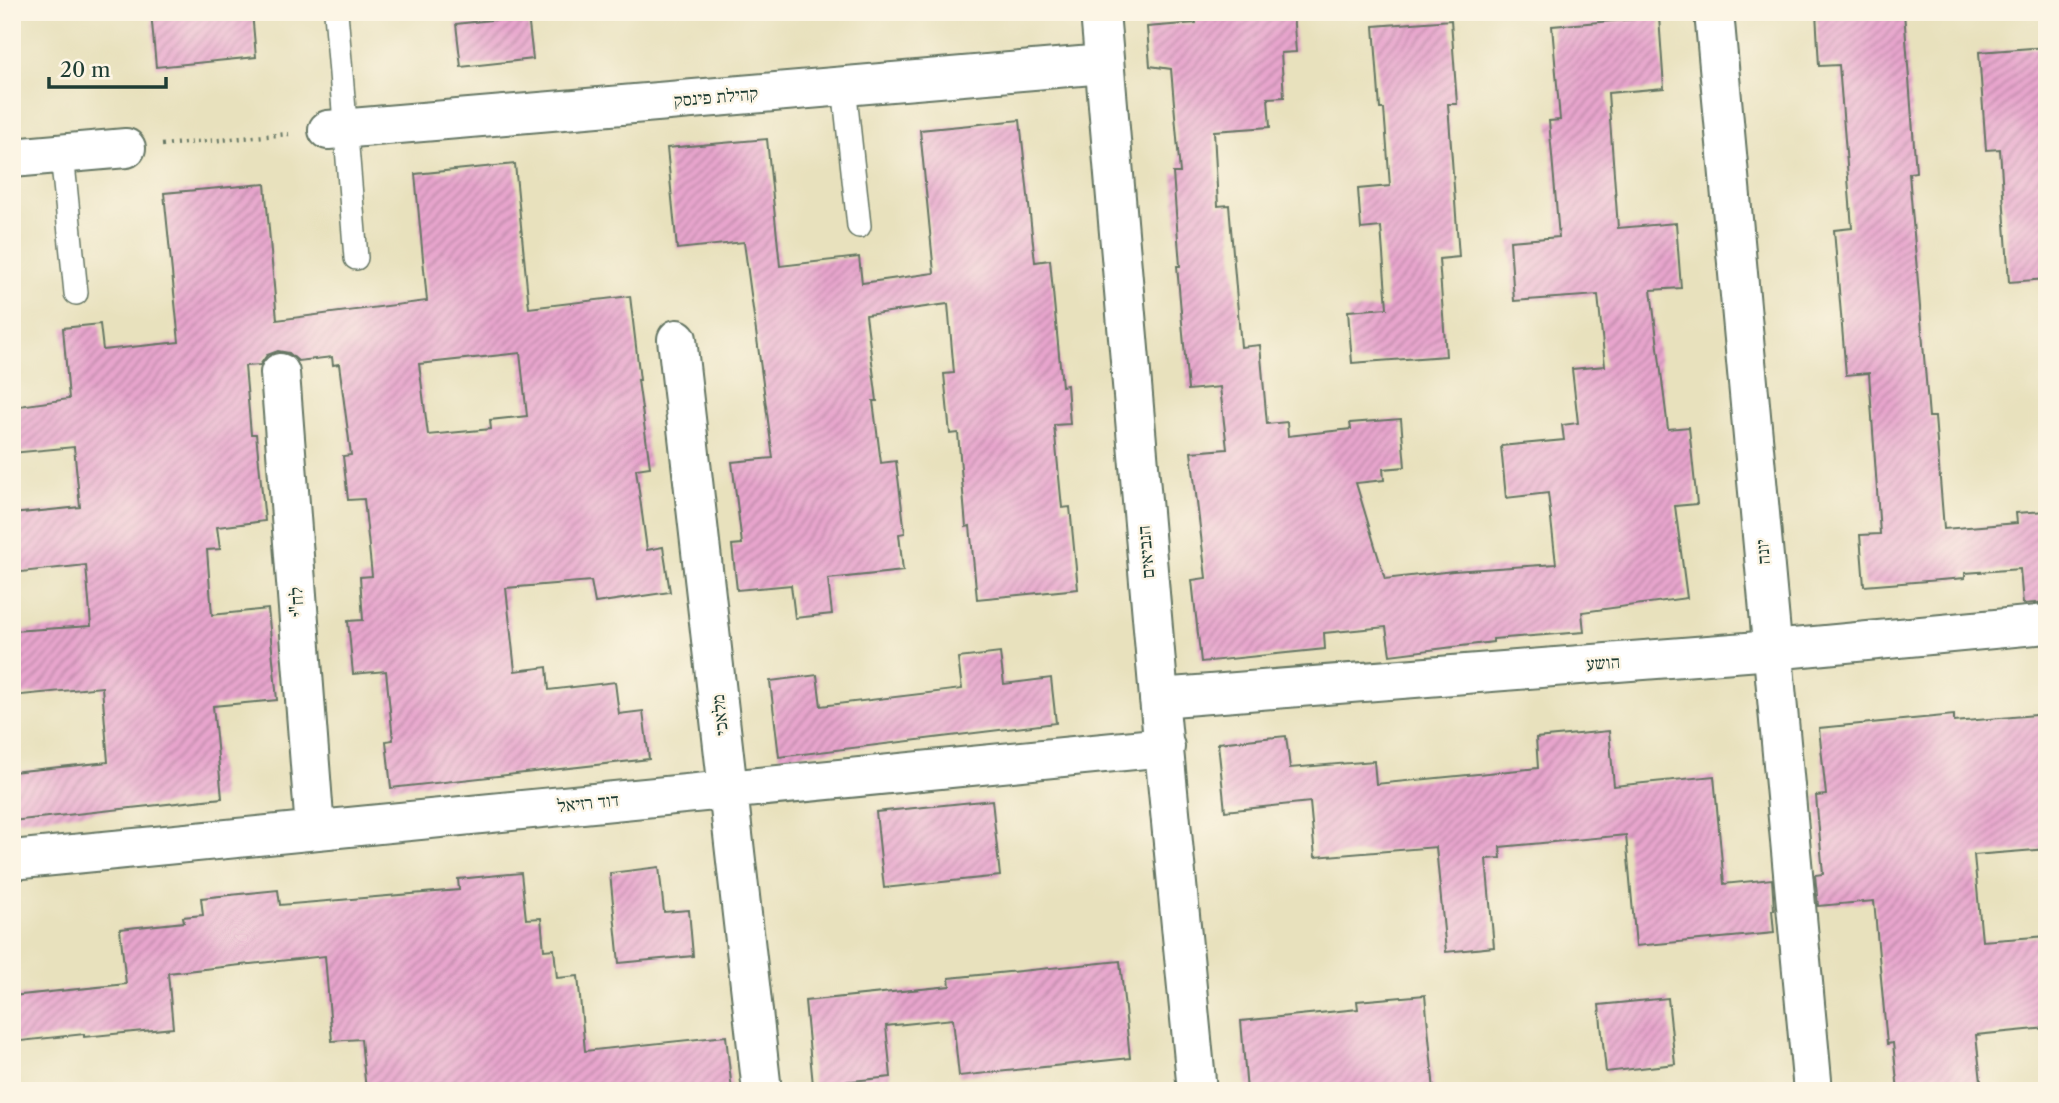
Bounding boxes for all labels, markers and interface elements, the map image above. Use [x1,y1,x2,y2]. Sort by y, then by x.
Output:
scale bar [49,46,166,90]
text: 20 m [60,57,111,82]
street label: קהילת פינסק [673,82,759,112]
street label: הנביאים [1133,525,1159,579]
street label: יונה [1751,538,1775,566]
street label: לח"י [285,586,309,618]
street label: הושע [1585,651,1621,675]
street label: מלאכי [707,693,733,737]
street label: דוד רזיאל [556,789,620,817]

